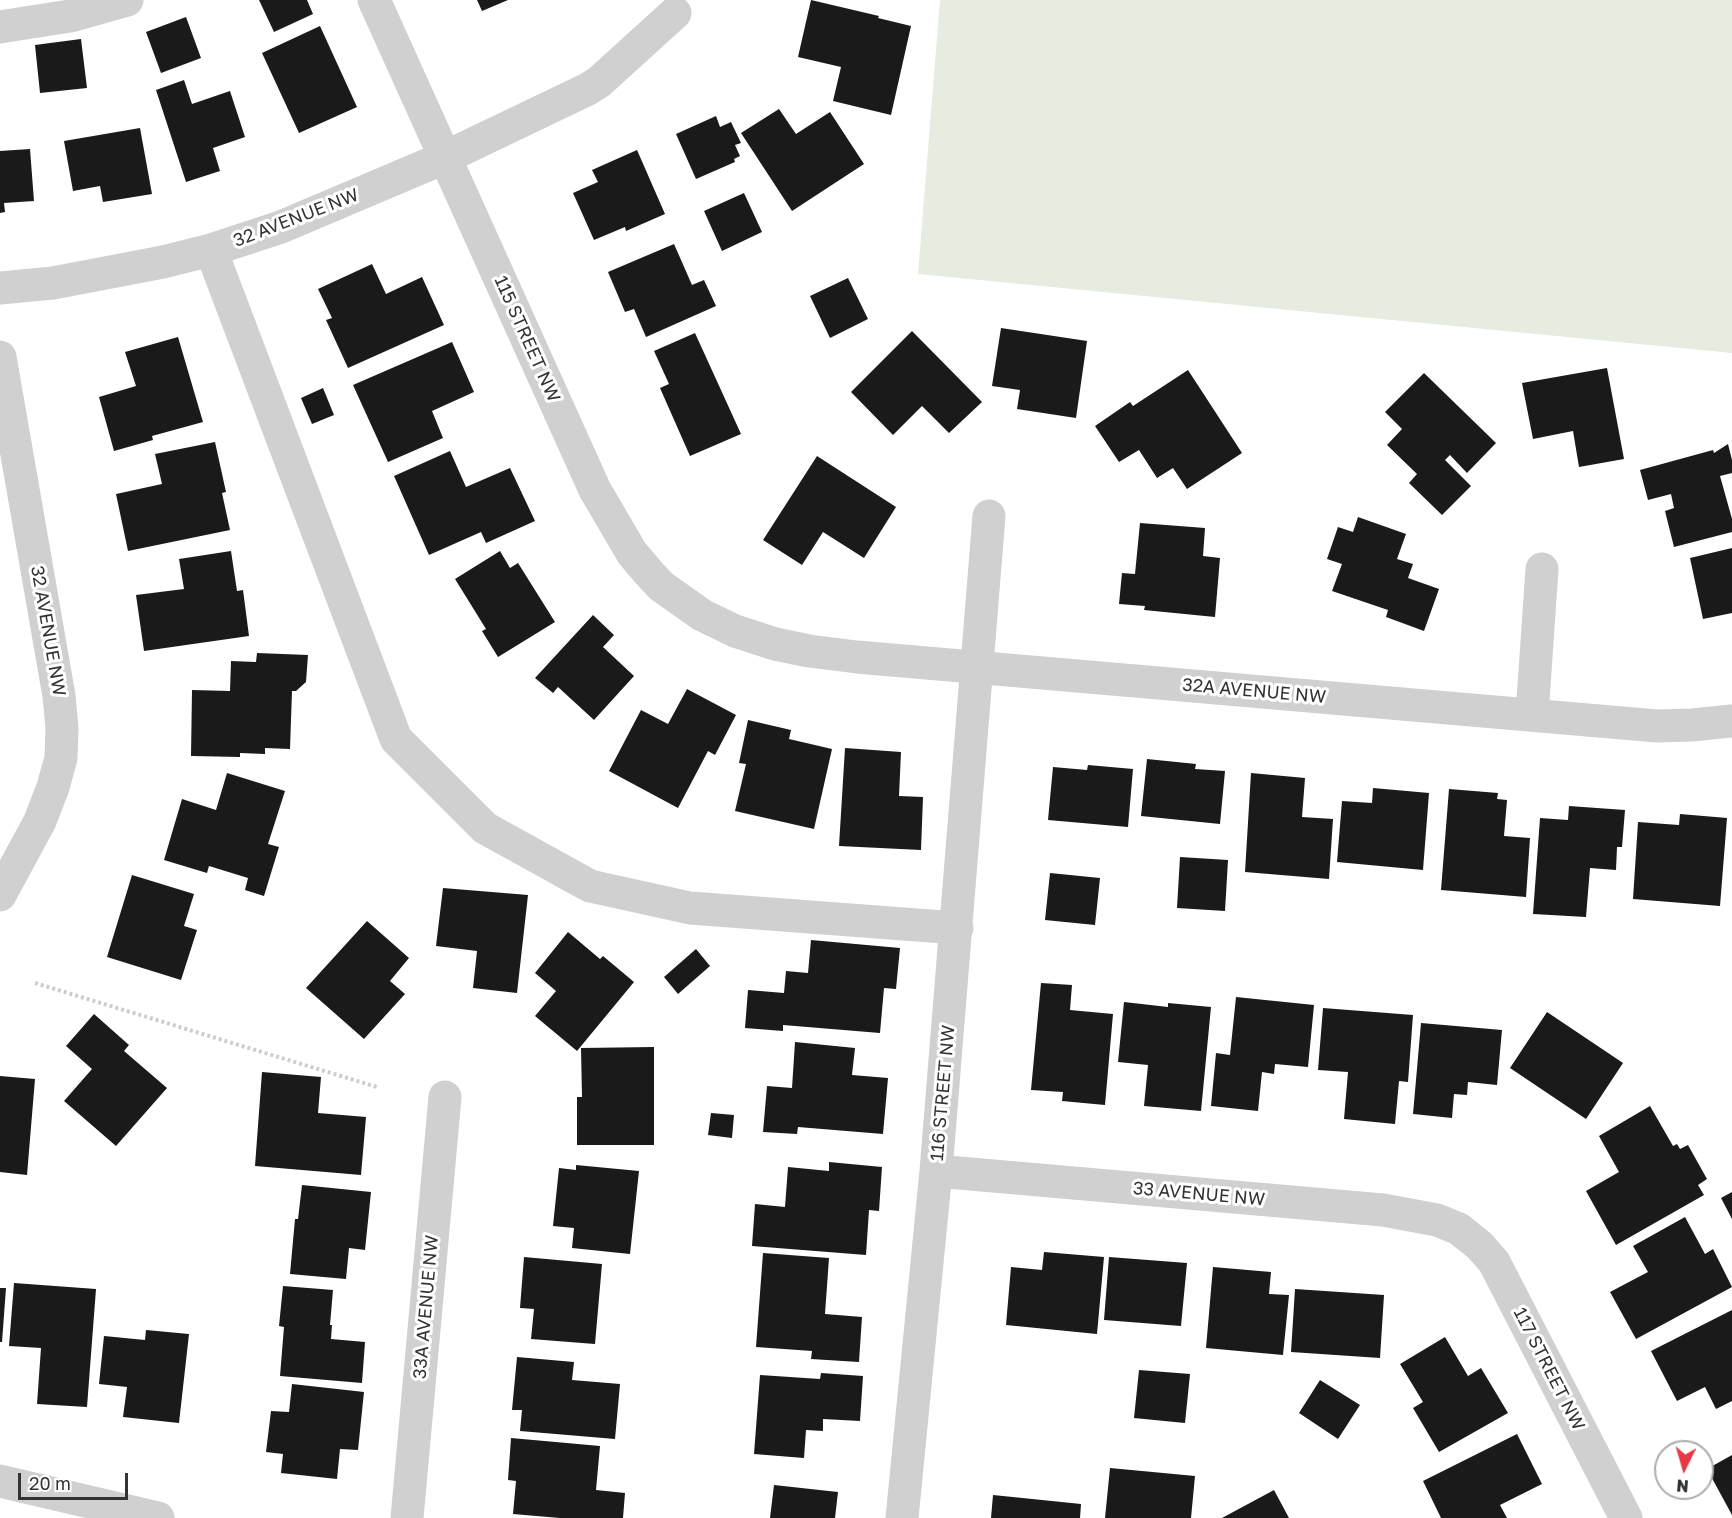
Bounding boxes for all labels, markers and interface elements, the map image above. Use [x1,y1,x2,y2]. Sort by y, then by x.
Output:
street label: 32 AVENUE NW [230,184,362,252]
street label: 115 STREET NW [489,273,565,405]
street label: 32 AVENUE NW [26,564,70,698]
street label: 32A AVENUE NW [1181,674,1327,708]
street label: 116 STREET NW [926,1024,960,1162]
street label: 33 AVENUE NW [1132,1177,1266,1211]
street label: 33A AVENUE NW [409,1234,443,1380]
street label: 117 STREET NW [1509,1304,1589,1434]
north arrow [1654,1440,1714,1500]
scale bar [21,1461,130,1499]
text: 20 m [29,1472,71,1494]
text: N [1676,1475,1690,1496]

